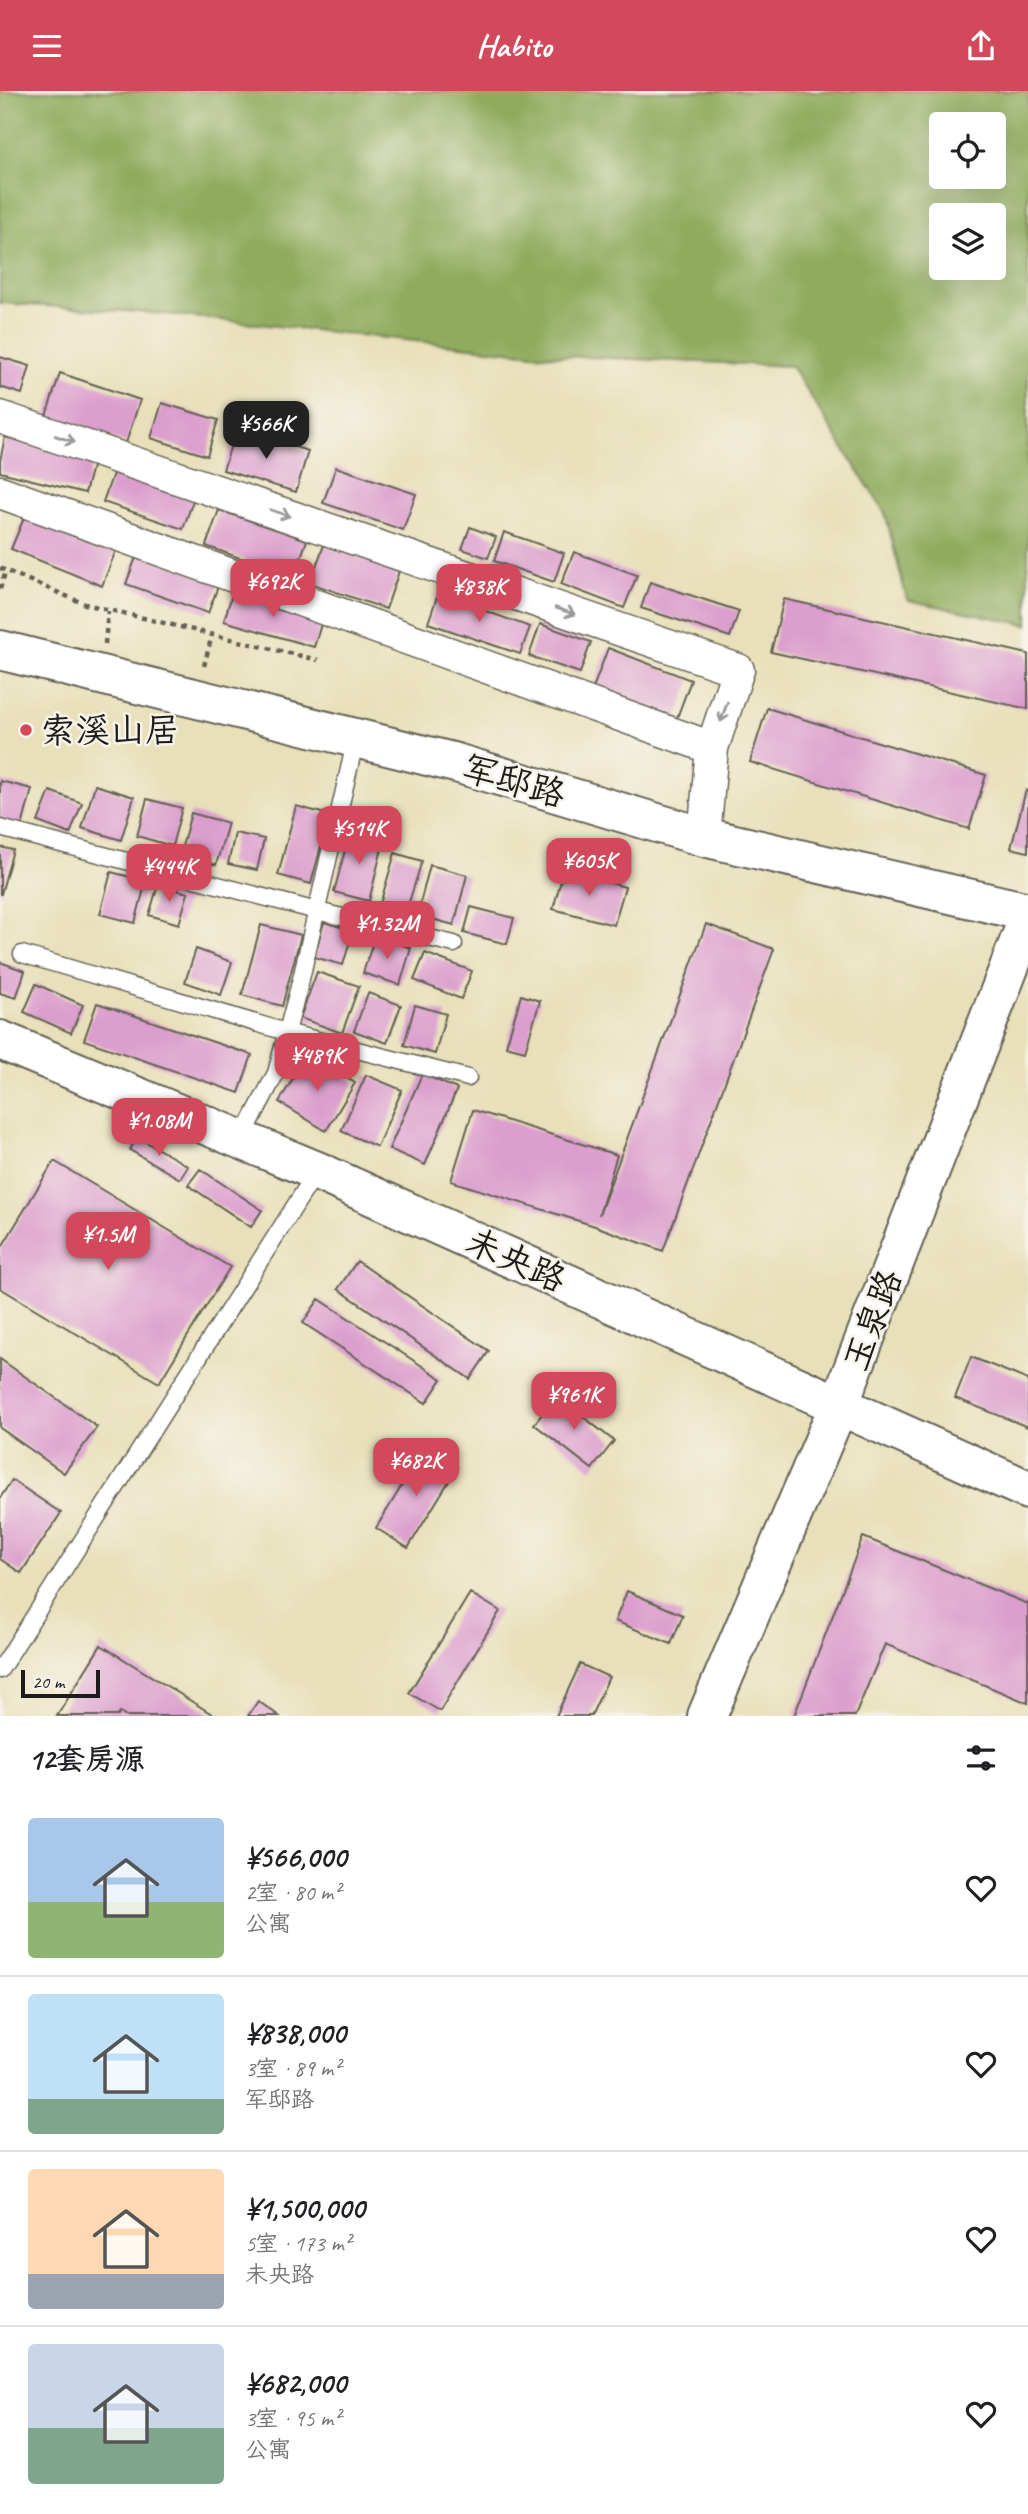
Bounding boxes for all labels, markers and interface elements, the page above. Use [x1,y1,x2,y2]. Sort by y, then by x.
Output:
text: Habito [476,25,552,66]
icon: menu [28,27,66,65]
icon: share [962,27,1000,65]
map controls [929,112,1006,280]
button: locate [929,112,1006,189]
button: layers [929,203,1006,280]
pin: ¥566K [217,401,315,461]
text: ¥566K [239,409,293,438]
one-way arrow [53,434,75,446]
one-way arrow [268,508,290,520]
pin: ¥692K [224,559,322,619]
pin: ¥838K [430,565,528,624]
text: ¥692K [246,567,300,596]
text: ¥838K [452,572,506,601]
one-way arrow [553,606,575,618]
one-way arrow [717,701,730,723]
place label: 索溪山居 [40,708,180,753]
marker: 索溪山居 [18,722,34,738]
street label: 军邸路 [457,745,571,818]
pin: ¥514K [310,807,408,866]
text: ¥514K [333,814,385,843]
pin: ¥605K [540,839,638,898]
pin: ¥444K [120,845,218,904]
text: ¥605K [562,846,616,875]
text: ¥444K [142,852,196,881]
pin: ¥1.32M [330,901,444,961]
text: ¥1.32M [356,909,418,938]
pin: ¥489K [268,1033,366,1093]
text: ¥489K [291,1041,343,1070]
pin: ¥1.08M [102,1098,216,1158]
text: ¥1.08M [128,1106,190,1135]
pin: ¥1.5M [59,1213,157,1272]
street label: 未央路 [459,1219,573,1302]
text: ¥1.5M [82,1220,134,1249]
street label: 玉泉路 [833,1263,912,1377]
pin: ¥961K [525,1373,623,1432]
text: ¥961K [547,1380,601,1409]
pin: ¥682K [367,1439,465,1498]
text: ¥682K [389,1446,443,1475]
scale bar [21,1667,100,1699]
text: 20 m [32,1670,64,1694]
icon: filters [962,1739,1000,1777]
text: 12套房源 [28,1740,145,1778]
text: ¥566,000 [245,1838,346,1876]
icon: home [84,1846,168,1930]
icon: heart [962,1869,1000,1907]
text: 2室 · 80 m² [245,1878,340,1907]
text: 公寓 [245,1909,291,1938]
text: ¥838,000 [245,2014,345,2052]
icon: home [84,2022,168,2106]
icon: heart [962,2045,1000,2083]
text: 3室 · 89 m² [245,2054,340,2083]
text: 军邸路 [245,2085,314,2114]
text: ¥1,500,000 [245,2189,364,2227]
icon: home [84,2197,168,2281]
icon: heart [962,2220,1000,2258]
text: 5室 · 173 m² [245,2229,351,2258]
text: 未央路 [245,2260,314,2289]
text: ¥682,000 [245,2364,346,2402]
icon: home [84,2372,168,2456]
icon: heart [962,2395,1000,2433]
text: 3室 · 95 m² [245,2404,340,2433]
text: 公寓 [245,2435,291,2464]

